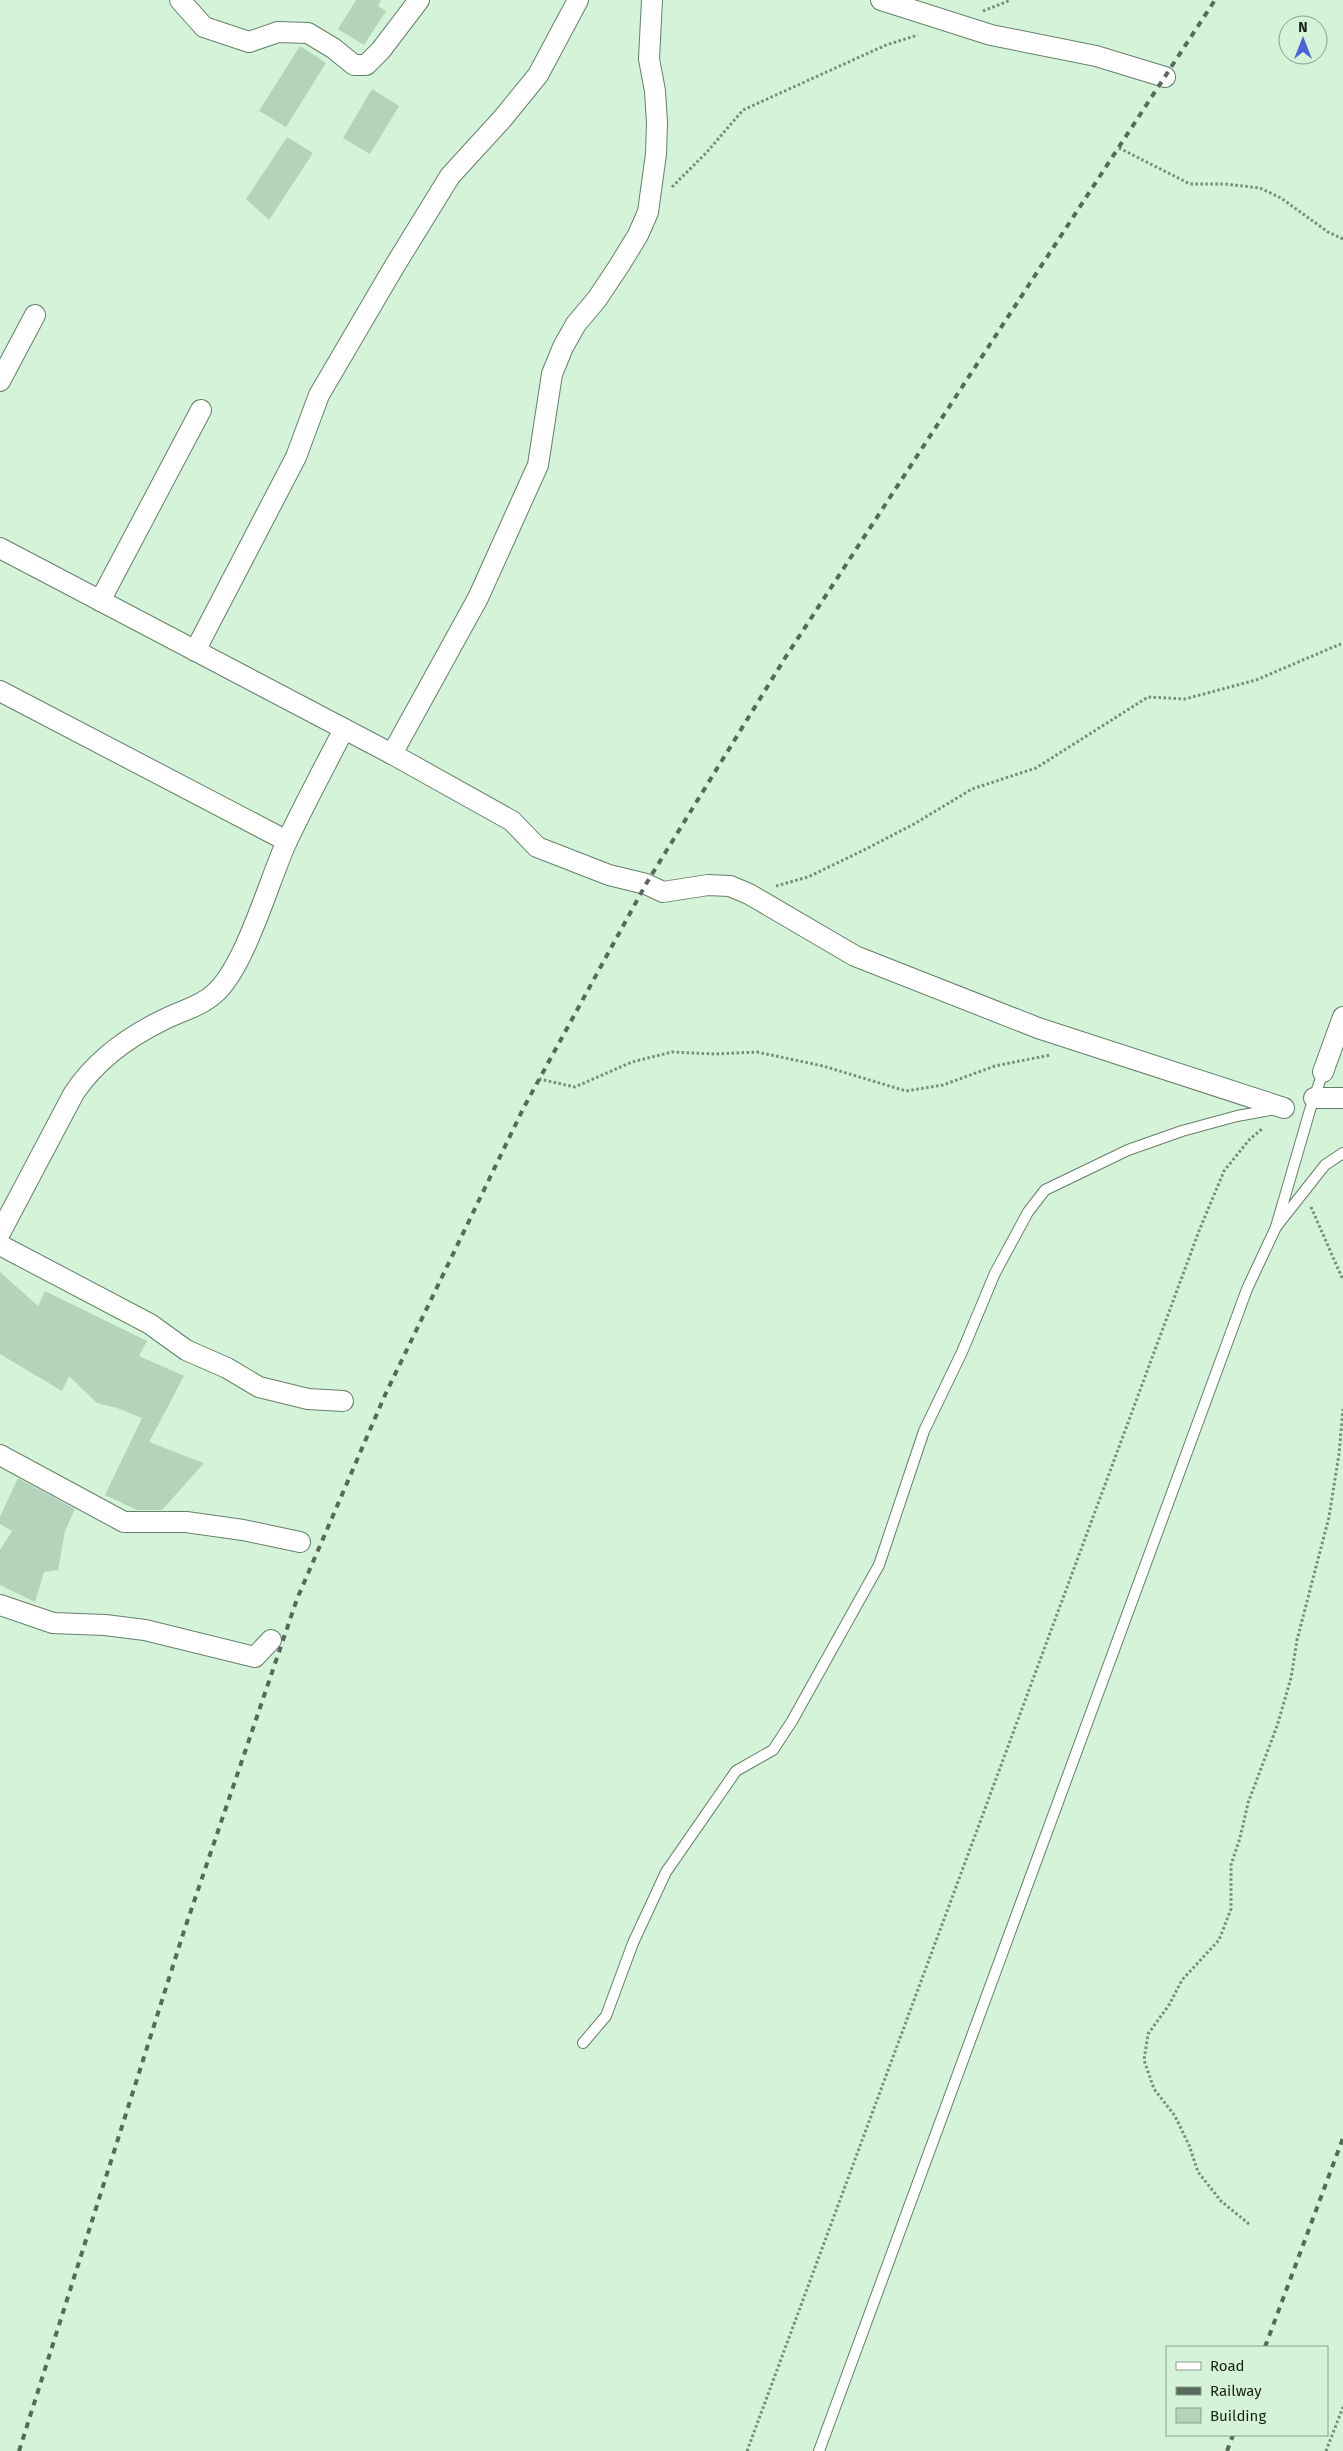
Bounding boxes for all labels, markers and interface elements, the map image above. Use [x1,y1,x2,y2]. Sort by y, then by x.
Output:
north arrow [1278,15,1328,65]
text: N [1298,19,1308,36]
legend [1166,2346,1328,2436]
text: Road [1210,2357,1245,2375]
text: Railway [1210,2382,1262,2400]
text: Building [1210,2407,1266,2425]

